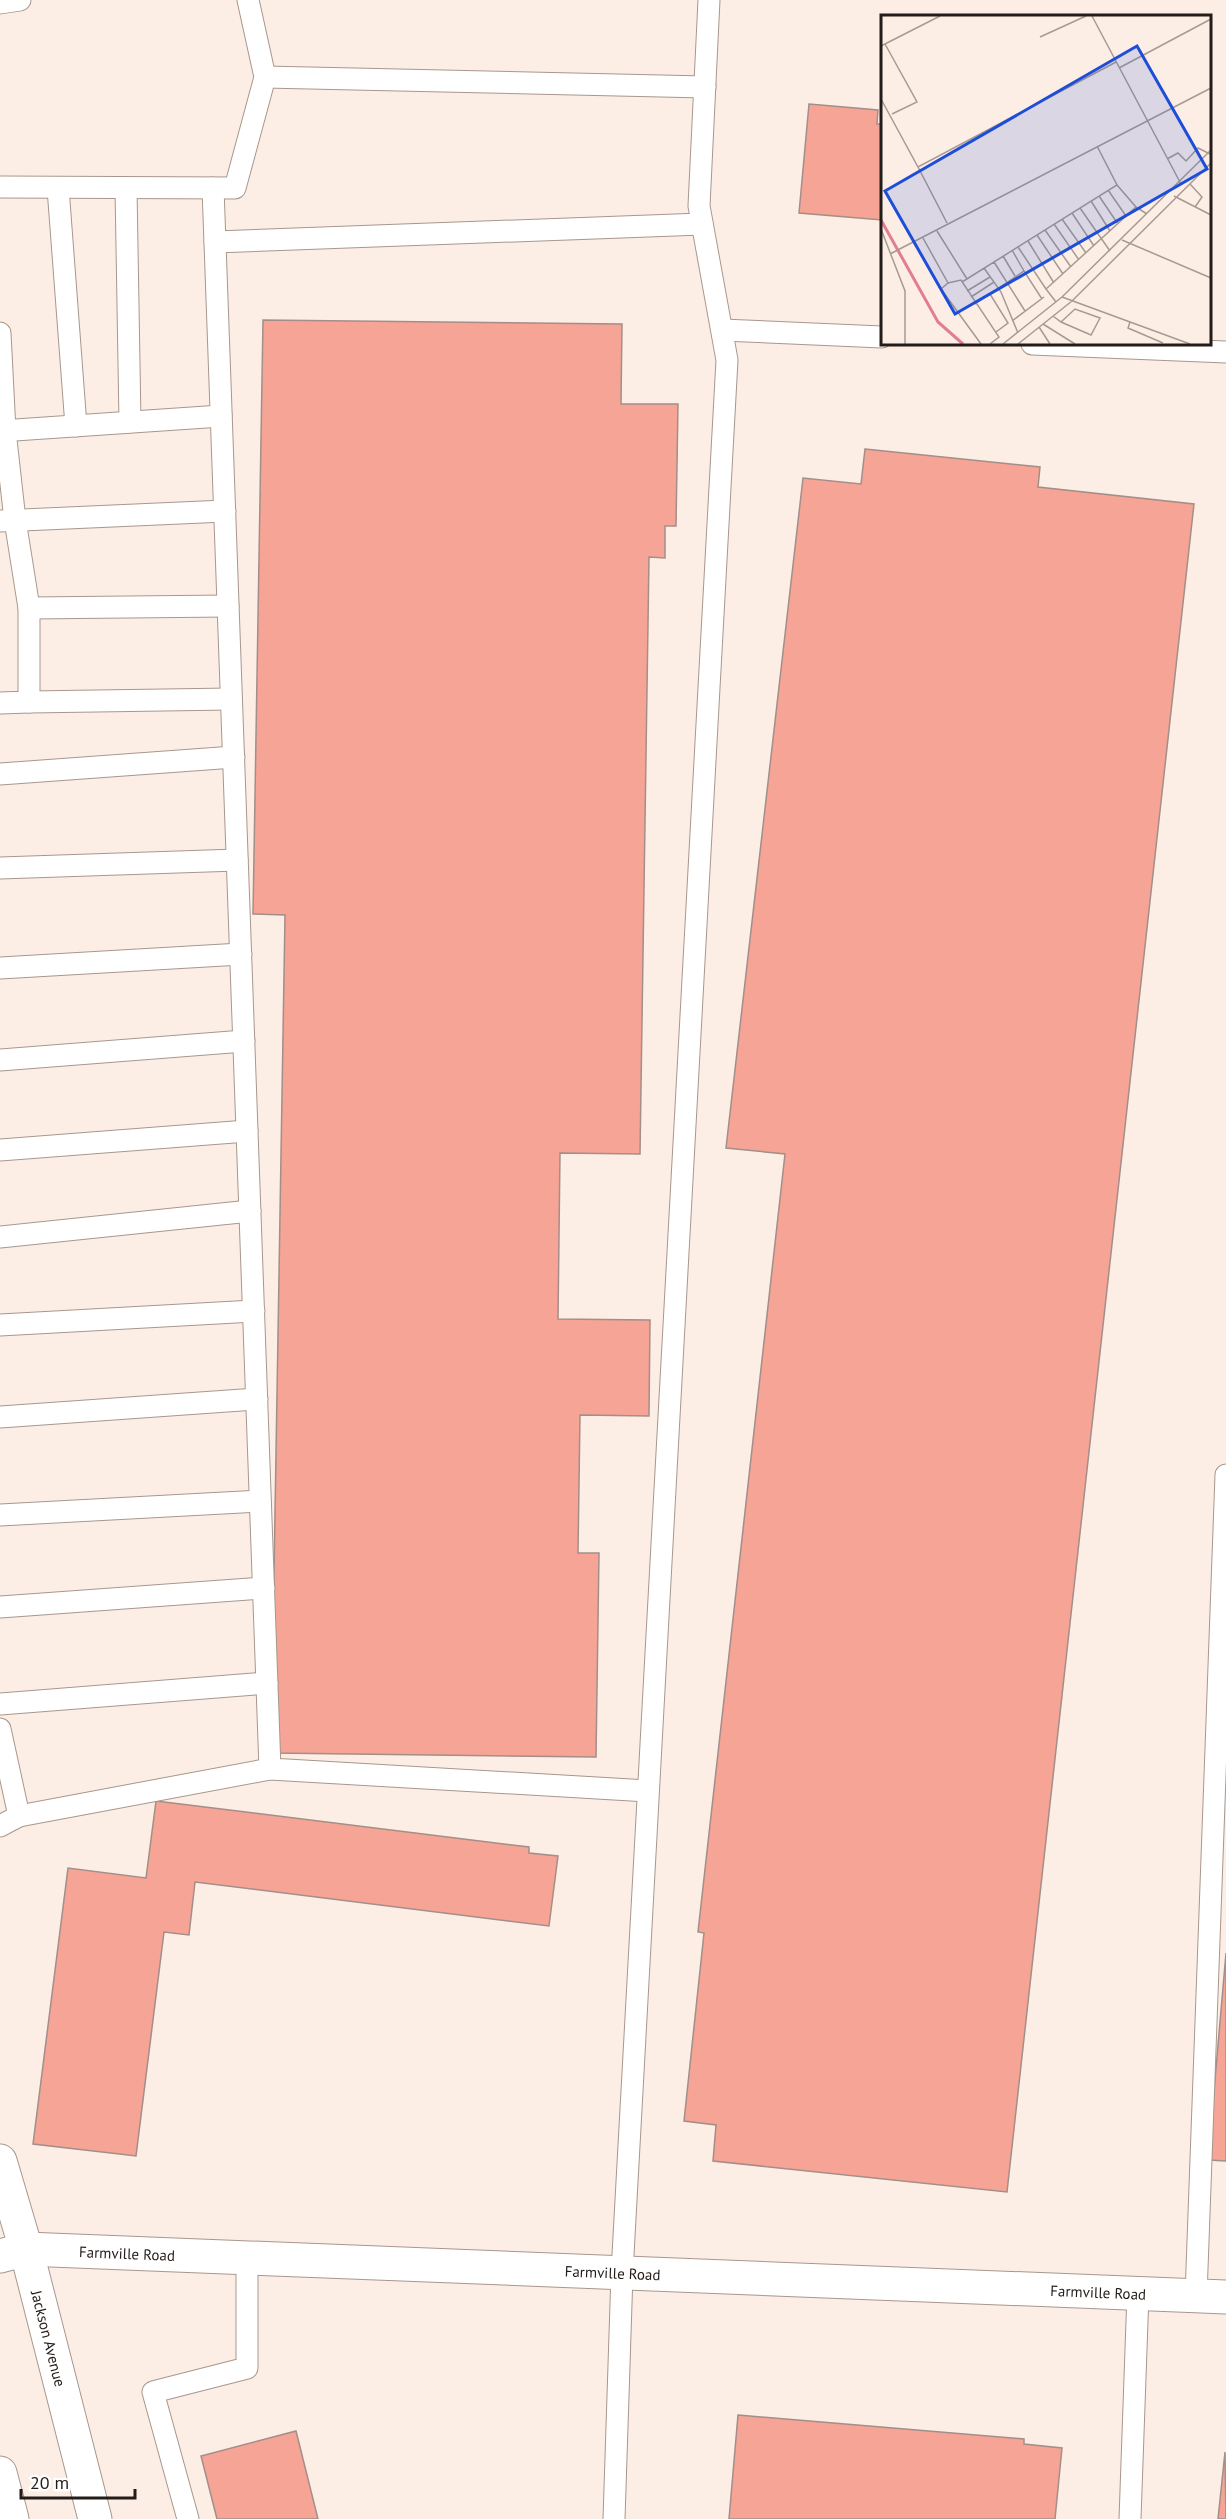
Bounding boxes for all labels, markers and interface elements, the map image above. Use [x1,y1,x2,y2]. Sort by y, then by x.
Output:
inset map [881,15,1211,345]
street label: Farmville Road [79,2242,175,2264]
street label: Farmville Road [564,2261,661,2284]
street label: Farmville Road [1050,2280,1147,2303]
street label: Jackson Avenue [27,2287,70,2389]
scale bar [21,2462,135,2500]
text: 20 m [30,2471,69,2494]

